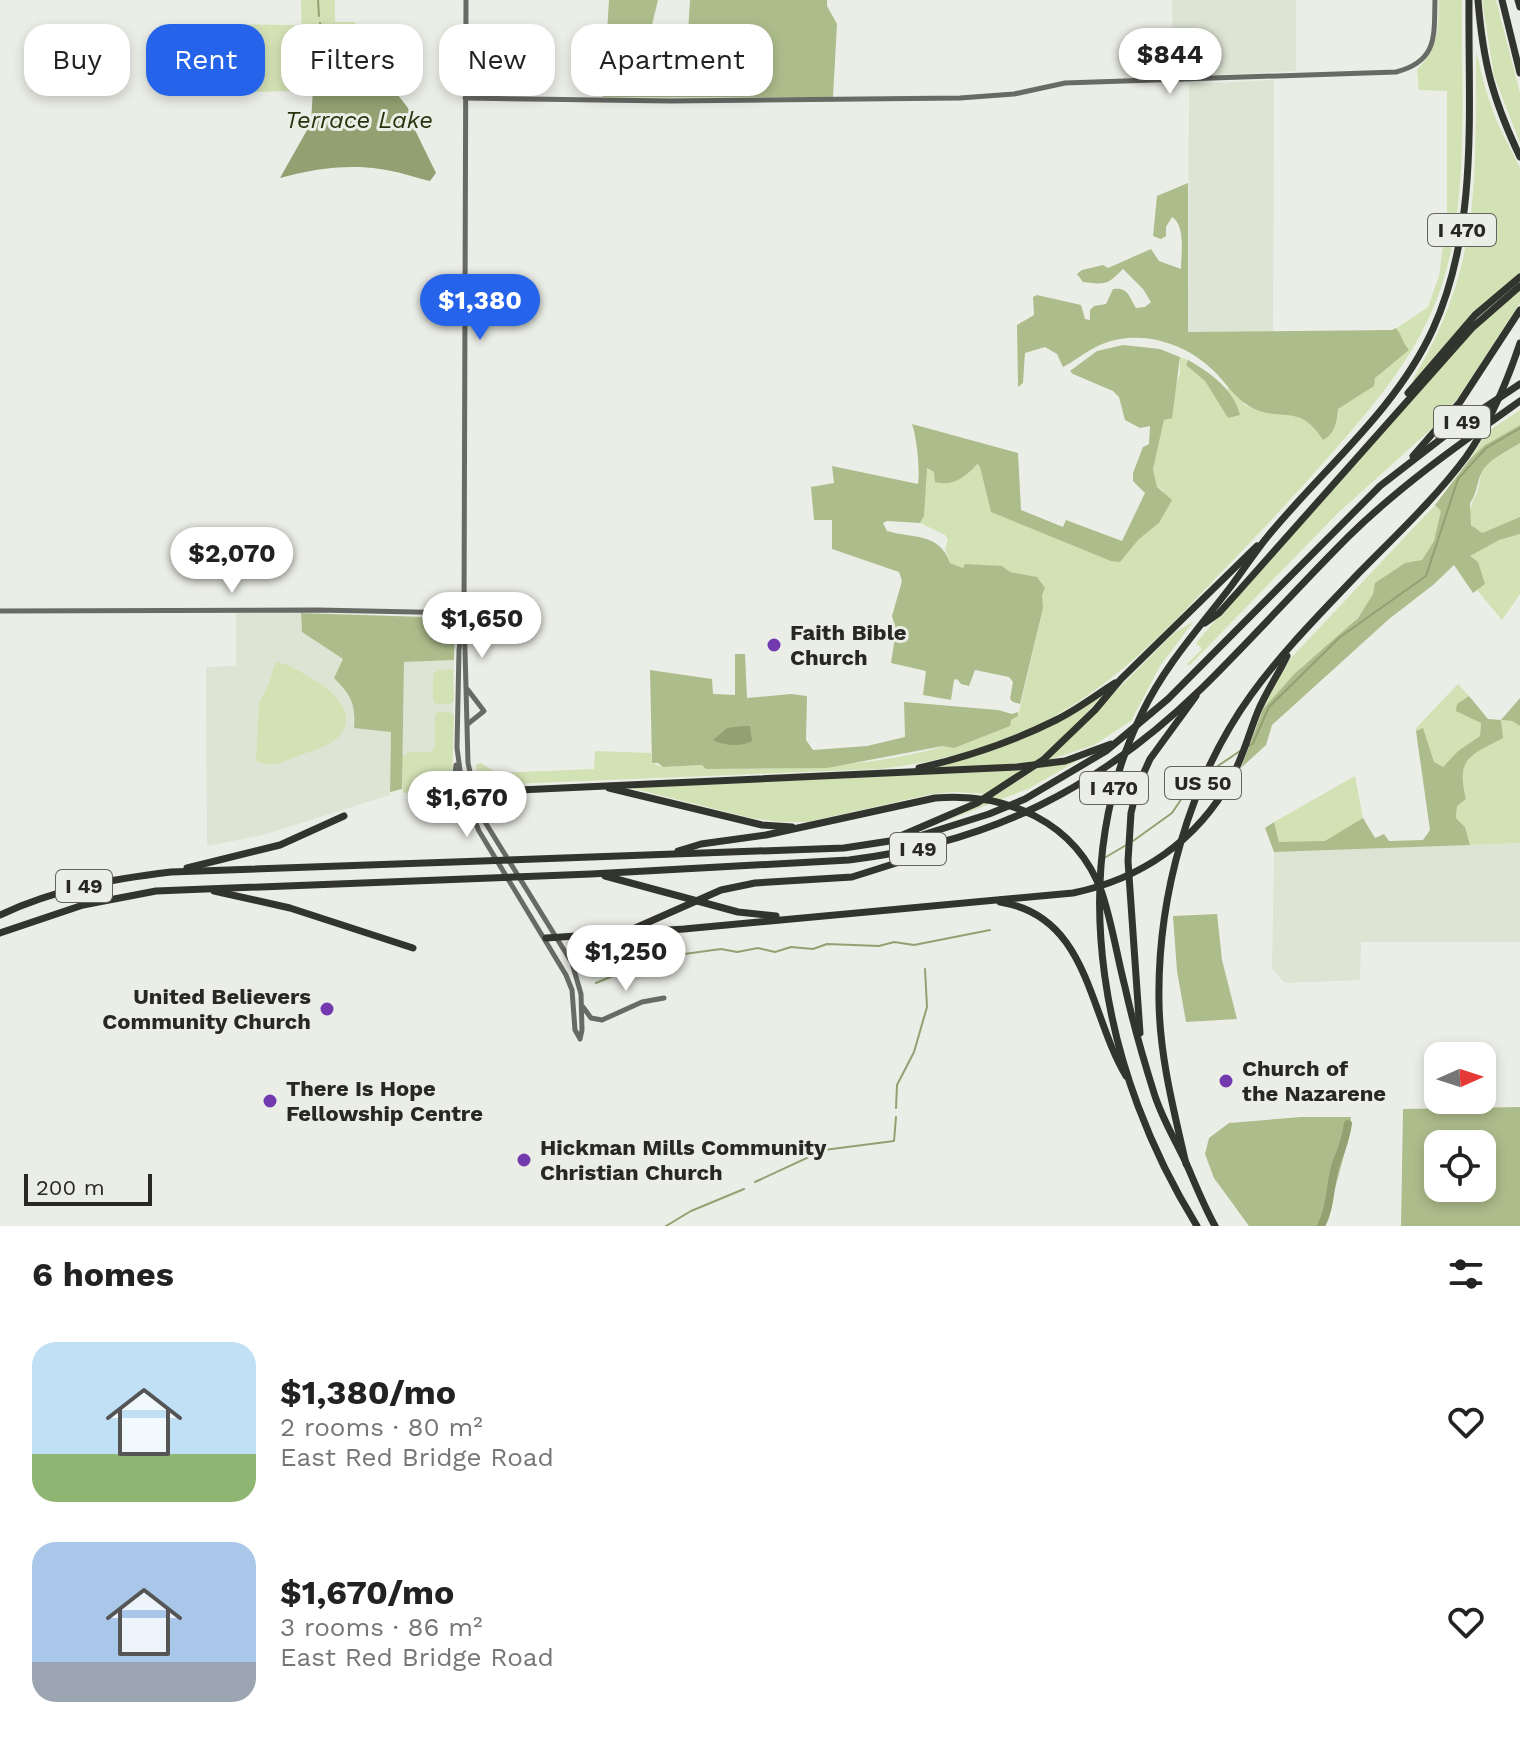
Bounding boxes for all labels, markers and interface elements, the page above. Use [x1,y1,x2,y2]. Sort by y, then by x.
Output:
chip: Buy [24,24,130,96]
chip: Rent [146,24,265,96]
chip: Filters [281,24,423,96]
chip: New [439,24,555,96]
chip: Apartment [571,24,773,96]
pin: $844 [1123,28,1217,96]
text: $844 [1137,39,1203,69]
water label: Terrace Lake [285,106,433,134]
road number: I 470 [1428,214,1496,246]
pin: $1,380 [415,274,545,342]
text: $1,380 [438,285,522,315]
road number: I 49 [1434,406,1490,438]
pin: $2,070 [167,527,297,595]
text: $2,070 [188,538,276,568]
pin: $1,650 [417,592,547,660]
text: $1,650 [440,603,524,633]
place label: Faith Bible Church [790,620,907,670]
marker: Faith Bible Church [765,636,783,654]
road number: US 50 [1165,767,1241,799]
pin: $1,670 [402,771,532,839]
road number: I 470 [1080,772,1148,804]
text: $1,670 [426,782,508,812]
road number: I 49 [890,833,946,865]
road number: I 49 [56,870,112,902]
pin: $1,250 [561,925,691,993]
text: $1,250 [585,936,667,966]
place label: United Believers Community Church [102,984,311,1034]
marker: United Believers Community Church [318,1000,336,1018]
north arrow [1424,1042,1496,1114]
map controls [1424,1042,1496,1202]
place label: Church of the Nazarene [1242,1056,1386,1106]
marker: Church of the Nazarene [1217,1072,1235,1090]
place label: There Is Hope Fellowship Centre [286,1076,483,1126]
marker: There Is Hope Fellowship Centre [261,1092,279,1110]
button: locate [1424,1130,1496,1202]
place label: Hickman Mills Community Christian Church [540,1135,827,1185]
marker: Hickman Mills Community Christian Church [515,1151,533,1169]
scale bar [24,1170,152,1206]
text: 200 m [36,1175,105,1200]
icon: filters [1444,1252,1488,1296]
text: 6 homes [32,1254,174,1294]
text: $1,380/mo [280,1372,456,1412]
icon: home [96,1374,192,1470]
icon: heart [1444,1400,1488,1444]
text: 2 rooms · 80 m² [280,1412,483,1442]
text: East Red Bridge Road [280,1442,554,1472]
text: $1,670/mo [280,1572,454,1612]
icon: home [96,1574,192,1670]
icon: heart [1444,1600,1488,1644]
text: 3 rooms · 86 m² [280,1612,482,1642]
text: East Red Bridge Road [280,1642,554,1672]

